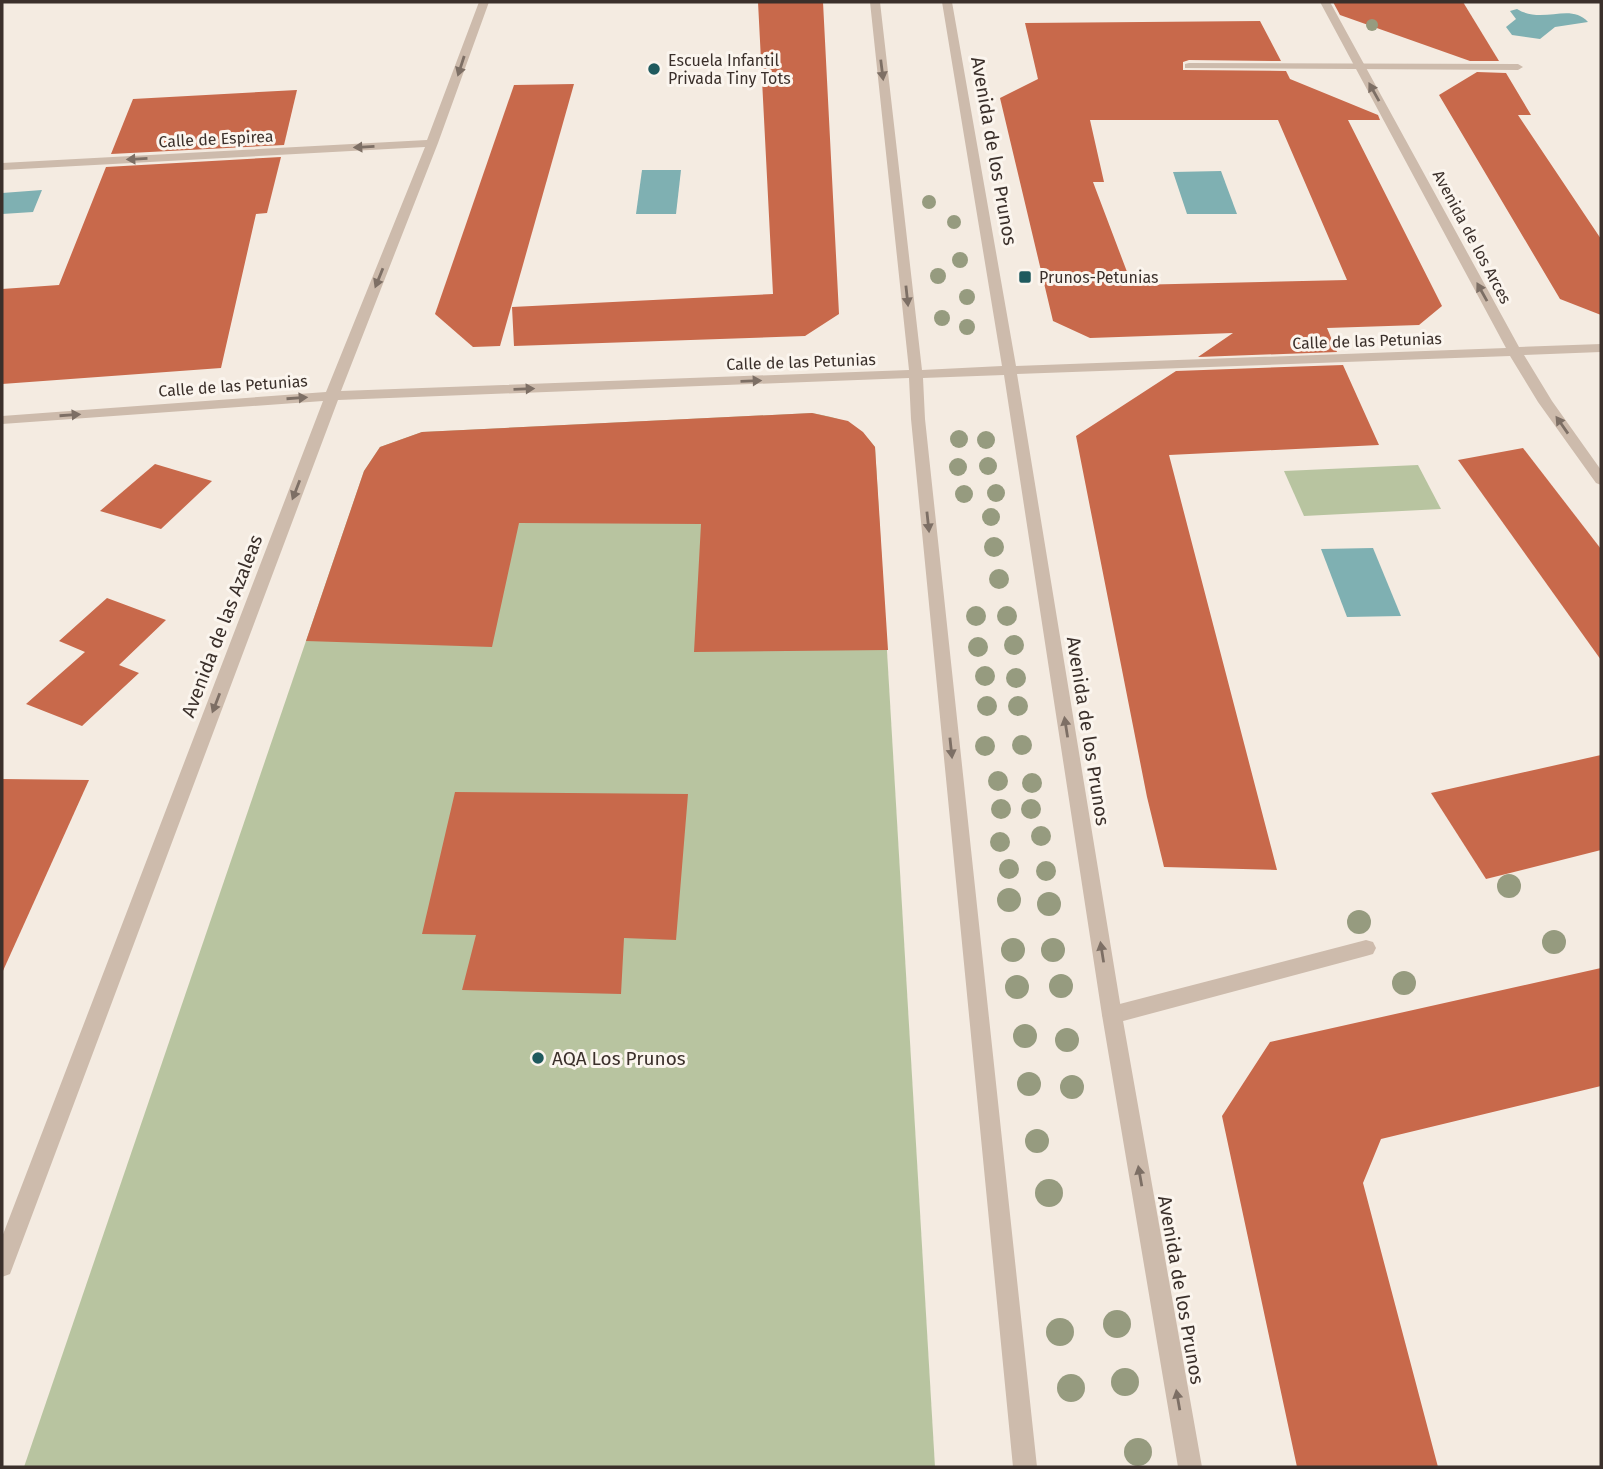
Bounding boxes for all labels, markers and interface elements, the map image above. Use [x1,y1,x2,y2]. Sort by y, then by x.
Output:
place label: Escuela Infantil Privada Tiny Tots [668,51,791,88]
street label: Avenida de los Prunos [966,55,1022,247]
one-way arrow [455,56,466,77]
one-way arrow [877,59,888,81]
marker: Escuela Infantil Privada Tiny Tots [646,61,662,77]
one-way arrow [1368,83,1380,102]
street label: Calle de Espirea [158,127,274,151]
one-way arrow [353,141,375,152]
one-way arrow [126,154,148,165]
street label: Avenida de los Arces [1429,167,1515,307]
one-way arrow [373,268,384,289]
place label: Prunos-Petunias [1039,268,1158,287]
marker: Prunos-Petunias [1017,269,1033,285]
one-way arrow [1476,283,1488,302]
one-way arrow [902,285,913,307]
street label: Calle de las Petunias [1292,329,1442,353]
street label: Calle de las Petunias [726,350,876,374]
street label: Calle de las Petunias [158,371,308,401]
one-way arrow [741,376,763,387]
one-way arrow [513,383,535,395]
one-way arrow [286,393,308,404]
one-way arrow [59,409,81,420]
one-way arrow [1555,416,1569,434]
one-way arrow [291,480,302,501]
one-way arrow [923,511,934,533]
street label: Avenida de las Azaleas [177,531,267,721]
street label: Avenida de los Prunos [1062,635,1114,827]
one-way arrow [210,692,221,713]
one-way arrow [1060,716,1071,738]
one-way arrow [946,738,957,760]
one-way arrow [1096,940,1107,962]
place label: AQA Los Prunos [552,1047,686,1070]
marker: AQA Los Prunos [530,1050,546,1066]
one-way arrow [1134,1165,1145,1187]
street label: Avenida de los Prunos [1153,1194,1209,1386]
one-way arrow [1172,1389,1183,1411]

